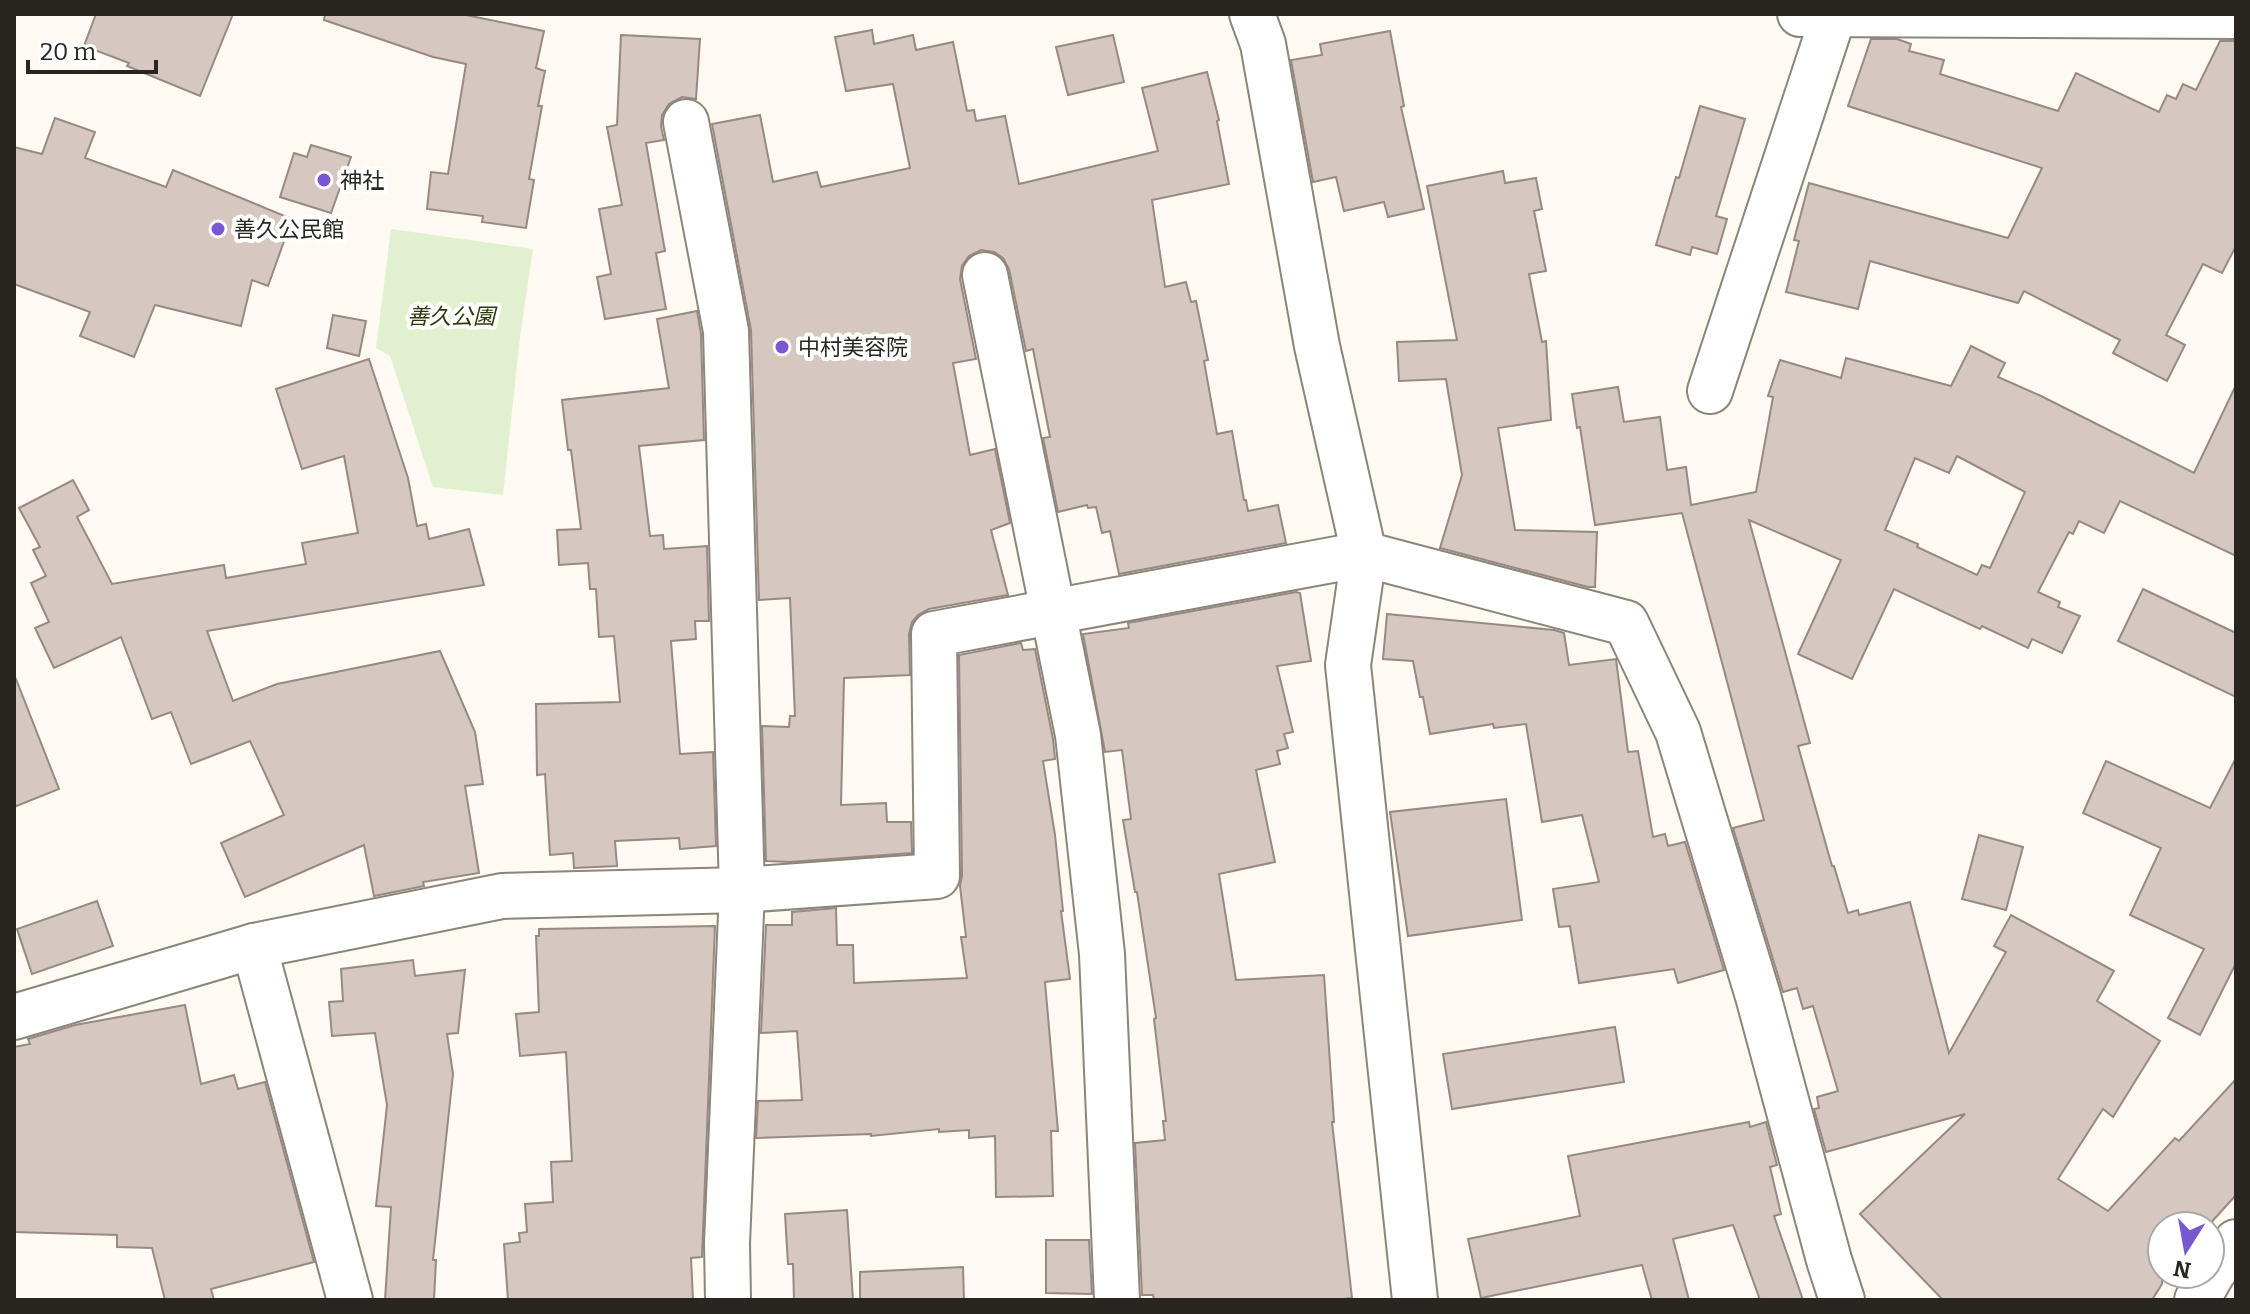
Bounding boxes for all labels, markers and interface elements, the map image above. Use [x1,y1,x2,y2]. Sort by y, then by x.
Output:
scale bar [28,24,156,74]
text: 20 m [40,38,96,66]
place label: 神社 [340,167,384,194]
marker: 神社 [315,171,333,189]
place label: 善久公民館 [234,216,344,243]
marker: 善久公民館 [209,220,227,238]
park label: 善久公園 [407,303,498,330]
place label: 中村美容院 [798,334,908,361]
marker: 中村美容院 [773,338,791,356]
north arrow [2146,1210,2226,1290]
text: N [2171,1254,2193,1284]

